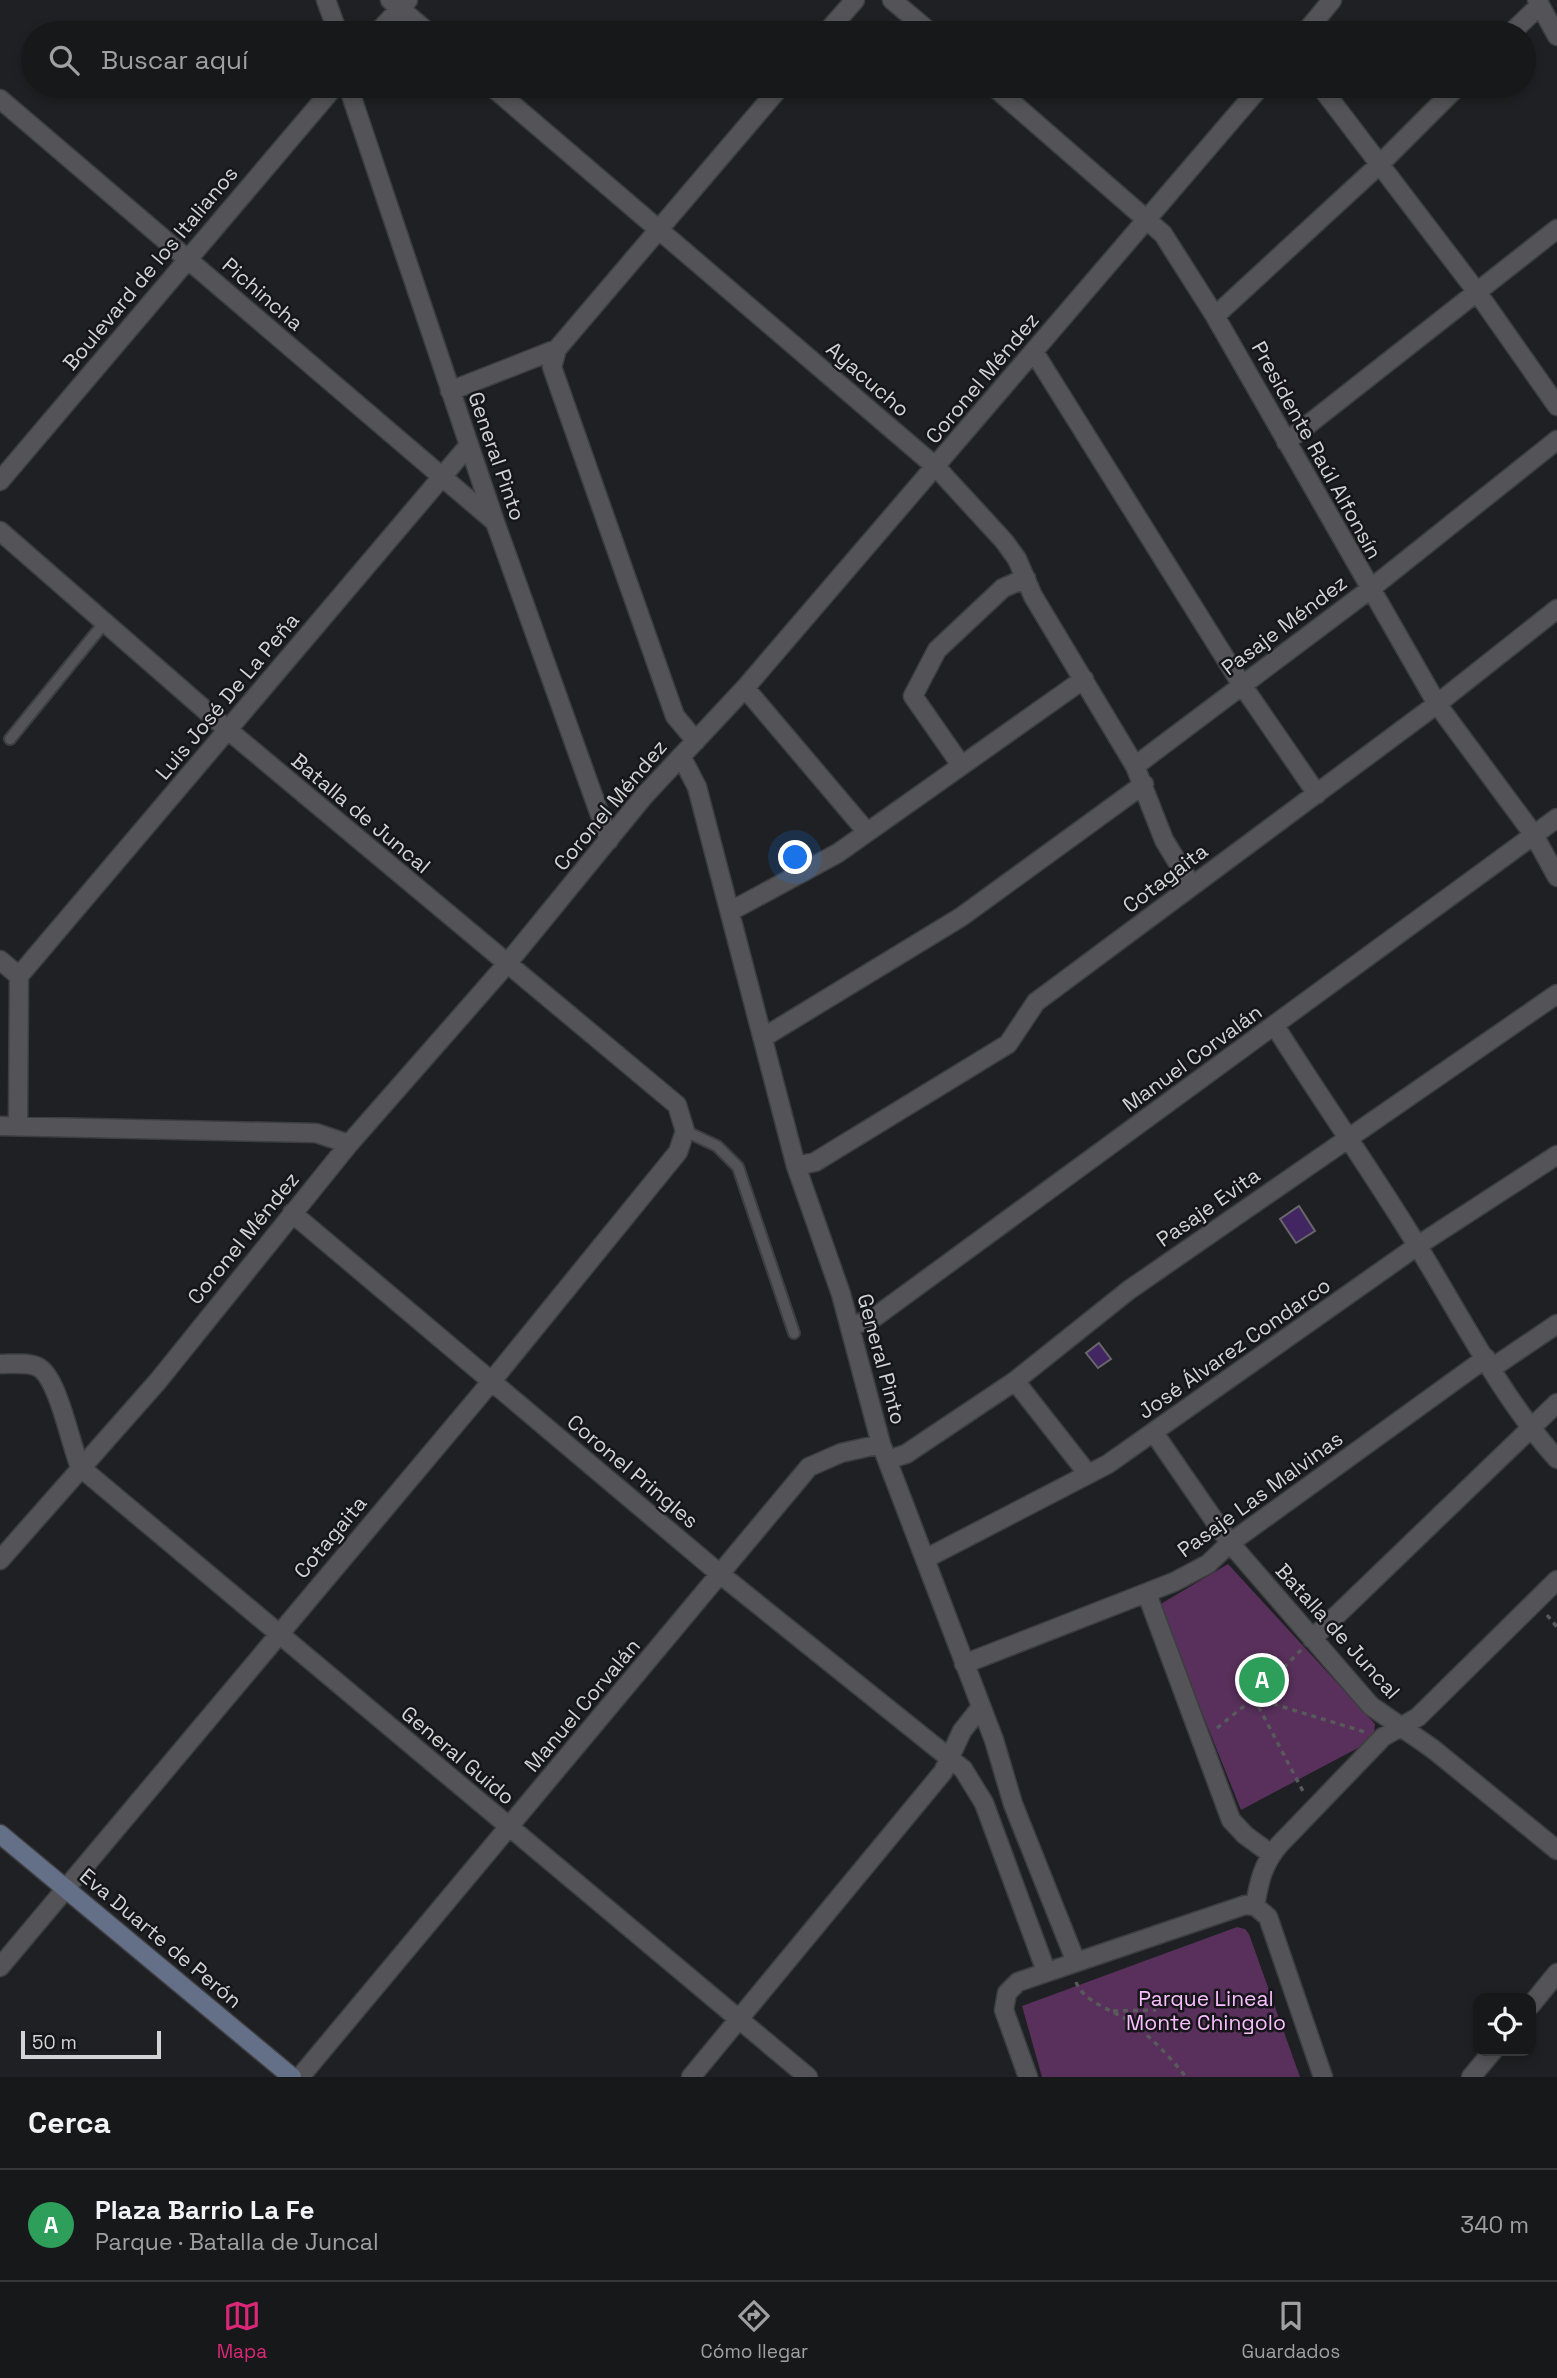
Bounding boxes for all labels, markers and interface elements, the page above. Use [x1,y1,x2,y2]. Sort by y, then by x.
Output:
search box [21,21,1536,98]
icon: search [45,41,83,79]
text: Buscar aquí [101,43,248,77]
street label: Boulevard de los Italianos [57,160,243,376]
street label: Pichincha [217,251,309,337]
street label: Coronel Méndez [919,307,1045,449]
street label: Ayacucho [821,335,915,423]
street label: Presidente Raúl Alfonsín [1246,336,1388,564]
street label: General Pinto [462,388,532,524]
street label: Pasaje Méndez [1216,569,1352,681]
street label: Luis José De La Peña [149,607,305,785]
street label: Coronel Méndez [547,734,673,876]
street label: Batalla de Juncal [286,747,436,879]
street label: Cotagaita [1117,837,1213,919]
your location [778,840,812,874]
street label: Manuel Corvalán [1117,998,1267,1118]
street label: Pasaje Evita [1151,1161,1265,1253]
street label: Coronel Méndez [181,1166,305,1310]
street label: José Álvarez Condarco [1133,1271,1335,1425]
street label: General Pinto [852,1291,912,1427]
street label: Coronel Pringles [562,1408,704,1534]
street label: Pasaje Las Malvinas [1172,1425,1348,1563]
street label: Cotagaita [288,1490,372,1584]
street label: Batalla de Juncal [1270,1557,1406,1705]
street label: Manuel Corvalán [518,1633,646,1777]
pin: A [1239,1654,1285,1706]
street label: General Guido [396,1700,520,1810]
street label: Eva Duarte de Perón [74,1862,248,2014]
park label: Parque Lineal Monte Chingolo [1126,1985,1286,2036]
map controls [1473,1993,1536,2056]
button: locate [1473,1993,1536,2056]
scale bar [21,2028,161,2060]
text: 50 m [32,2030,77,2055]
text: Cerca [28,2103,111,2142]
text: Plaza Barrio La Fe [95,2193,315,2227]
text: A [44,2210,58,2240]
text: 340 m [1460,2210,1529,2240]
text: Parque · Batalla de Juncal [95,2227,379,2257]
tab: Mapa [217,2297,267,2364]
tab: Cómo llegar [700,2297,808,2364]
tab: Guardados [1242,2297,1340,2364]

